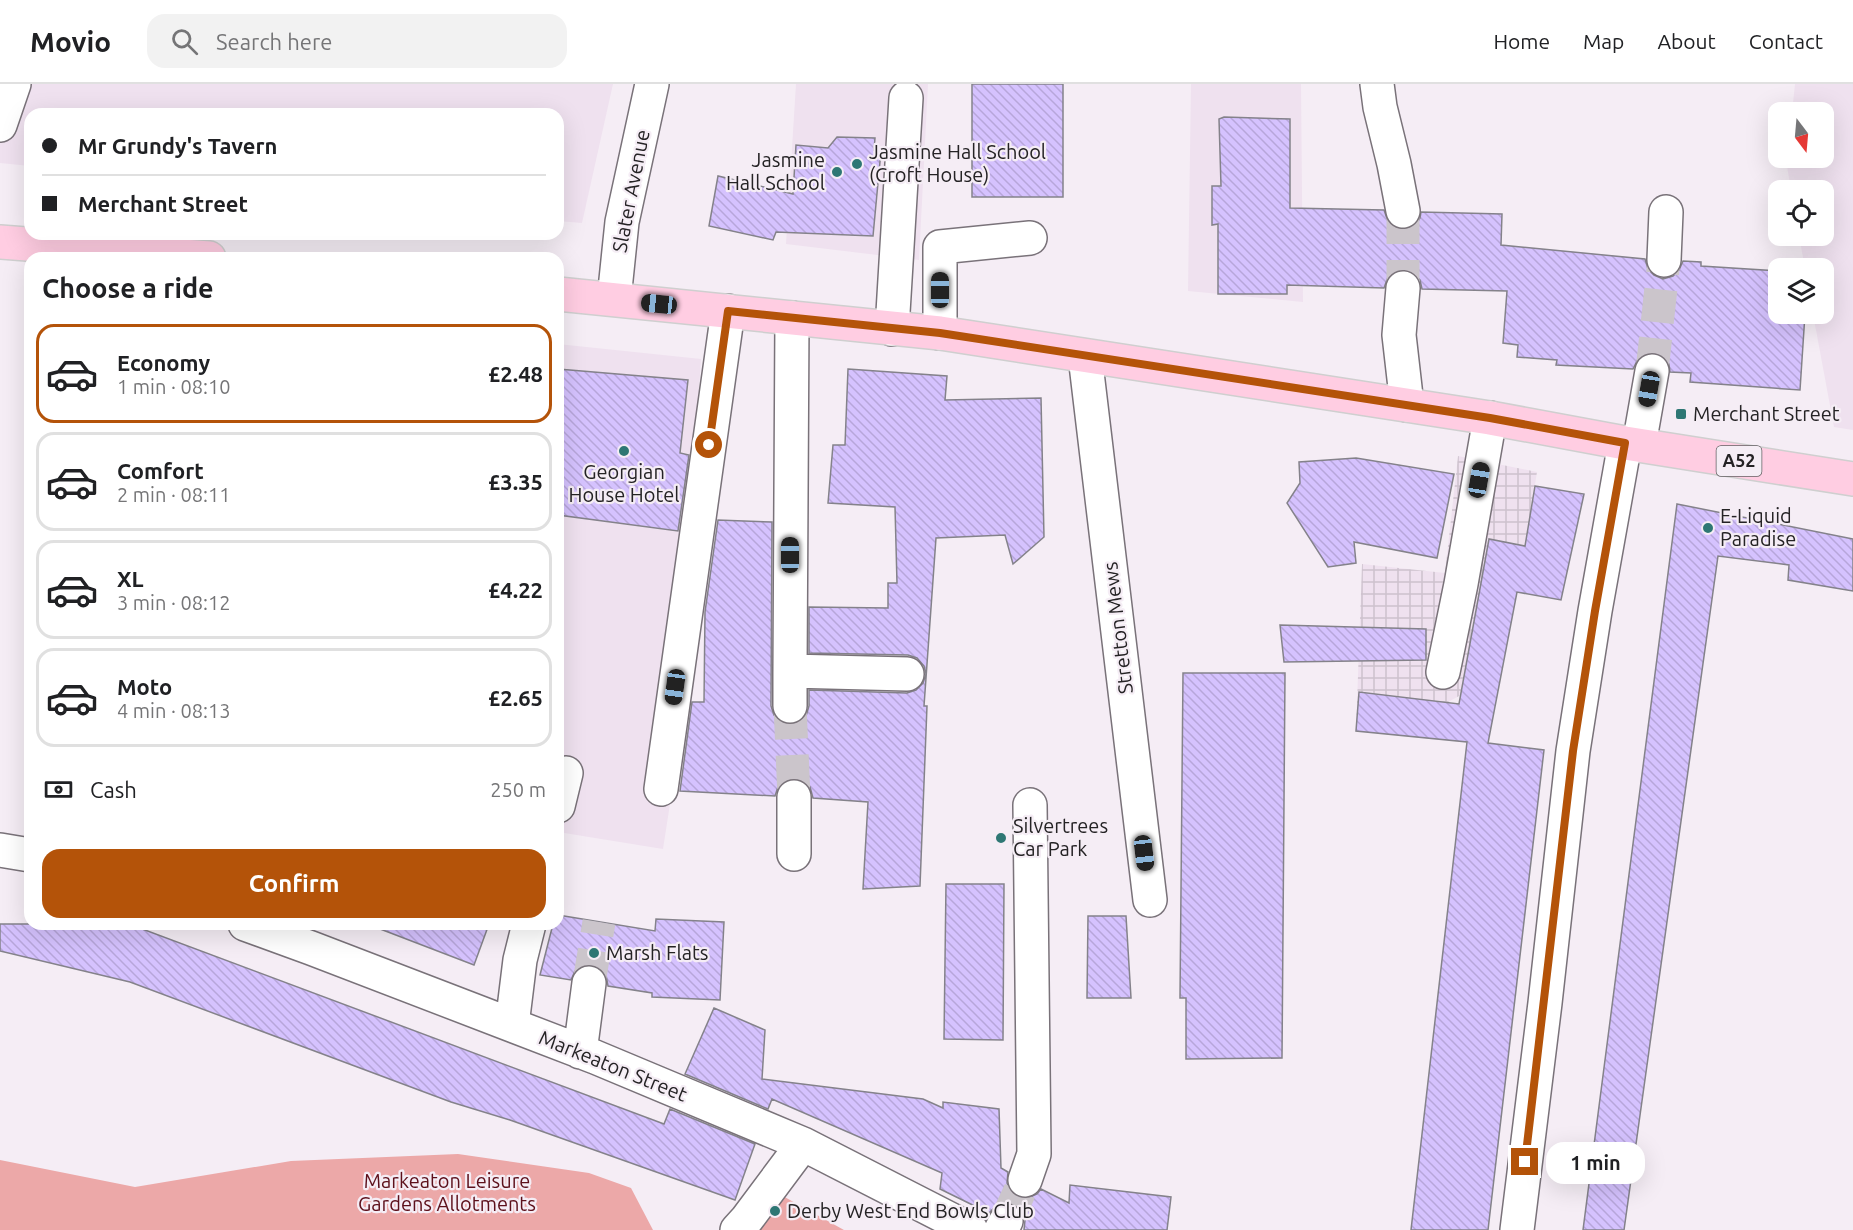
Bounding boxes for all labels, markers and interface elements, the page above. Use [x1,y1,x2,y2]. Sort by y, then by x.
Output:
search box [147,14,567,68]
icon: search [168,25,201,58]
text: Movio [30,26,111,57]
text: Search here [216,29,332,54]
text: Home [1493,29,1550,53]
text: Map [1583,29,1624,53]
text: About [1657,29,1716,53]
text: Contact [1749,29,1823,53]
north arrow [1768,102,1834,168]
map controls [1768,102,1834,324]
street label: Slater Avenue [607,128,654,254]
text: Mr Grundy's Tavern [78,133,277,158]
place label: Jasmine Hall School (Croft House) [869,140,1046,186]
place label: Jasmine Hall School [726,148,825,194]
marker: Jasmine Hall School (Croft House) [850,157,864,171]
marker: Jasmine Hall School [830,165,844,179]
button: locate [1768,180,1834,246]
text: Merchant Street [78,191,248,216]
button: layers [1768,258,1834,324]
car [931,272,949,308]
text: Choose a ride [42,273,214,303]
car [640,293,678,315]
icon: car [45,347,99,401]
text: Economy [117,350,210,375]
text: £2.48 [488,361,543,386]
car [1637,370,1661,408]
text: 1 min · 08:10 [117,375,231,398]
place label: Merchant Street [1693,402,1840,425]
marker: Merchant Street [1674,407,1688,421]
route start [695,431,722,458]
marker: Georgian House Hotel [617,444,631,458]
road number: A52 [1716,446,1762,476]
icon: car [45,455,99,509]
text: Comfort [117,458,204,483]
place label: Georgian House Hotel [568,460,680,506]
car [1467,461,1491,499]
text: £3.35 [488,469,543,494]
text: 2 min · 08:11 [117,483,231,506]
place label: E-Liquid Paradise [1720,504,1796,550]
marker: E-Liquid Paradise [1701,521,1715,535]
car [781,537,799,573]
street label: Stretton Mews [1098,561,1137,695]
icon: car [45,563,99,617]
text: XL [117,566,144,591]
text: £4.22 [488,577,543,602]
text: 3 min · 08:12 [117,591,231,614]
car [664,668,686,706]
icon: car [45,671,99,725]
text: Moto [117,674,172,699]
text: £2.65 [488,685,543,710]
text: 4 min · 08:13 [117,699,231,722]
icon: cash [42,773,75,806]
text: Cash [90,777,137,802]
text: 250 m [490,778,546,801]
place label: Silvertrees Car Park [1013,814,1108,860]
marker: Silvertrees Car Park [994,831,1008,845]
car [1133,834,1155,872]
button: Confirm [42,849,546,918]
place label: Marsh Flats [606,941,709,964]
marker: Marsh Flats [587,946,601,960]
street label: Markeaton Street [536,1025,691,1106]
callout: 1 min [1546,1141,1645,1183]
route end [1511,1148,1538,1175]
text: 1 min [1570,1151,1621,1174]
park label: Markeaton Leisure Gardens Allotments [358,1169,536,1215]
place label: Derby West End Bowls Club [787,1199,1034,1222]
marker: Derby West End Bowls Club [768,1204,782,1218]

